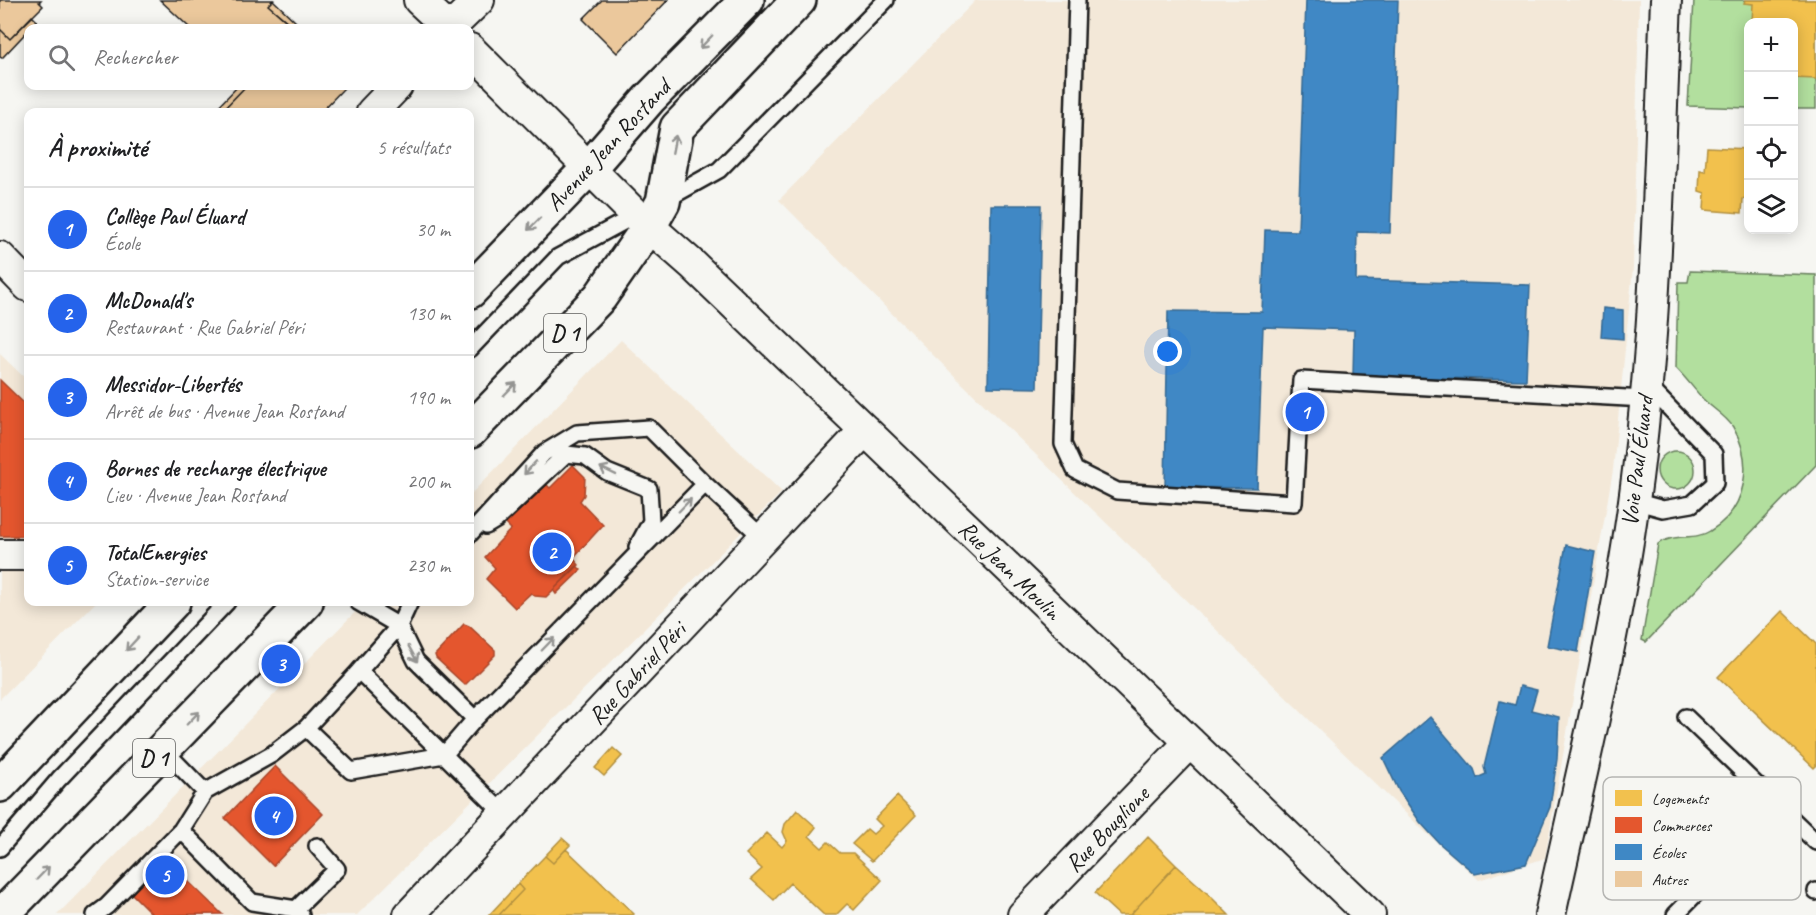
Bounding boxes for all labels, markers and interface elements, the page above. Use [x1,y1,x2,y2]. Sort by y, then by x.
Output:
map controls [1744,18,1798,234]
button: + [1744,18,1798,72]
search box [24,24,474,90]
one-way arrow [698,34,713,49]
icon: search [45,41,78,74]
text: Rechercher [93,43,177,71]
street label: Avenue Jean Rostand [539,70,679,217]
button: − [1744,72,1798,126]
button: locate [1744,126,1798,180]
text: À proximité [48,131,147,164]
text: 5 résultats [377,135,450,160]
one-way arrow [669,135,680,154]
button: layers [1744,180,1798,234]
text: Collège Paul Éluard [105,203,245,231]
one-way arrow [526,216,541,231]
text: 1 [63,217,72,242]
text: 30 m [416,217,450,242]
text: École [105,231,140,256]
text: McDonald's [105,287,192,315]
text: 2 [63,301,72,326]
text: 130 m [407,301,450,326]
road number: D 1 [544,314,586,352]
text: Restaurant · Rue Gabriel Péri [105,315,304,340]
your location [1153,337,1182,366]
text: Messidor-Libertés [105,371,241,399]
one-way arrow [503,382,517,397]
text: 3 [63,385,72,410]
text: 190 m [407,385,450,410]
pin: 1 [1286,390,1324,434]
street label: Voie Paul Éluard [1614,391,1660,528]
text: Arrêt de bus · Avenue Jean Rostand [105,399,344,424]
text: Bornes de recharge électrique [105,455,326,483]
one-way arrow [523,460,537,475]
one-way arrow [600,465,618,477]
text: 4 [63,469,72,494]
text: 200 m [407,469,450,494]
text: Lieu · Avenue Jean Rostand [105,483,286,508]
one-way arrow [677,497,692,512]
street label: Rue Jean Moulin [953,514,1068,627]
pin: 2 [532,530,572,574]
text: TotalEnergies [105,539,206,567]
text: 5 [63,553,72,578]
text: 230 m [407,553,450,578]
text: Station-service [105,567,208,592]
street label: Rue Gabriel Péri [582,613,694,731]
one-way arrow [125,636,139,651]
one-way arrow [541,637,556,652]
pin: 3 [262,642,300,686]
one-way arrow [408,645,420,662]
one-way arrow [186,711,200,726]
road number: D 1 [133,739,175,777]
legend [1603,777,1801,900]
street label: Rue Bouglione [1059,778,1157,878]
text: Logements [1652,789,1710,809]
pin: 4 [254,794,294,838]
text: Commerces [1652,816,1713,836]
text: Écoles [1652,843,1687,863]
pin: 5 [146,852,184,898]
one-way arrow [35,866,50,881]
text: Autres [1652,870,1689,890]

